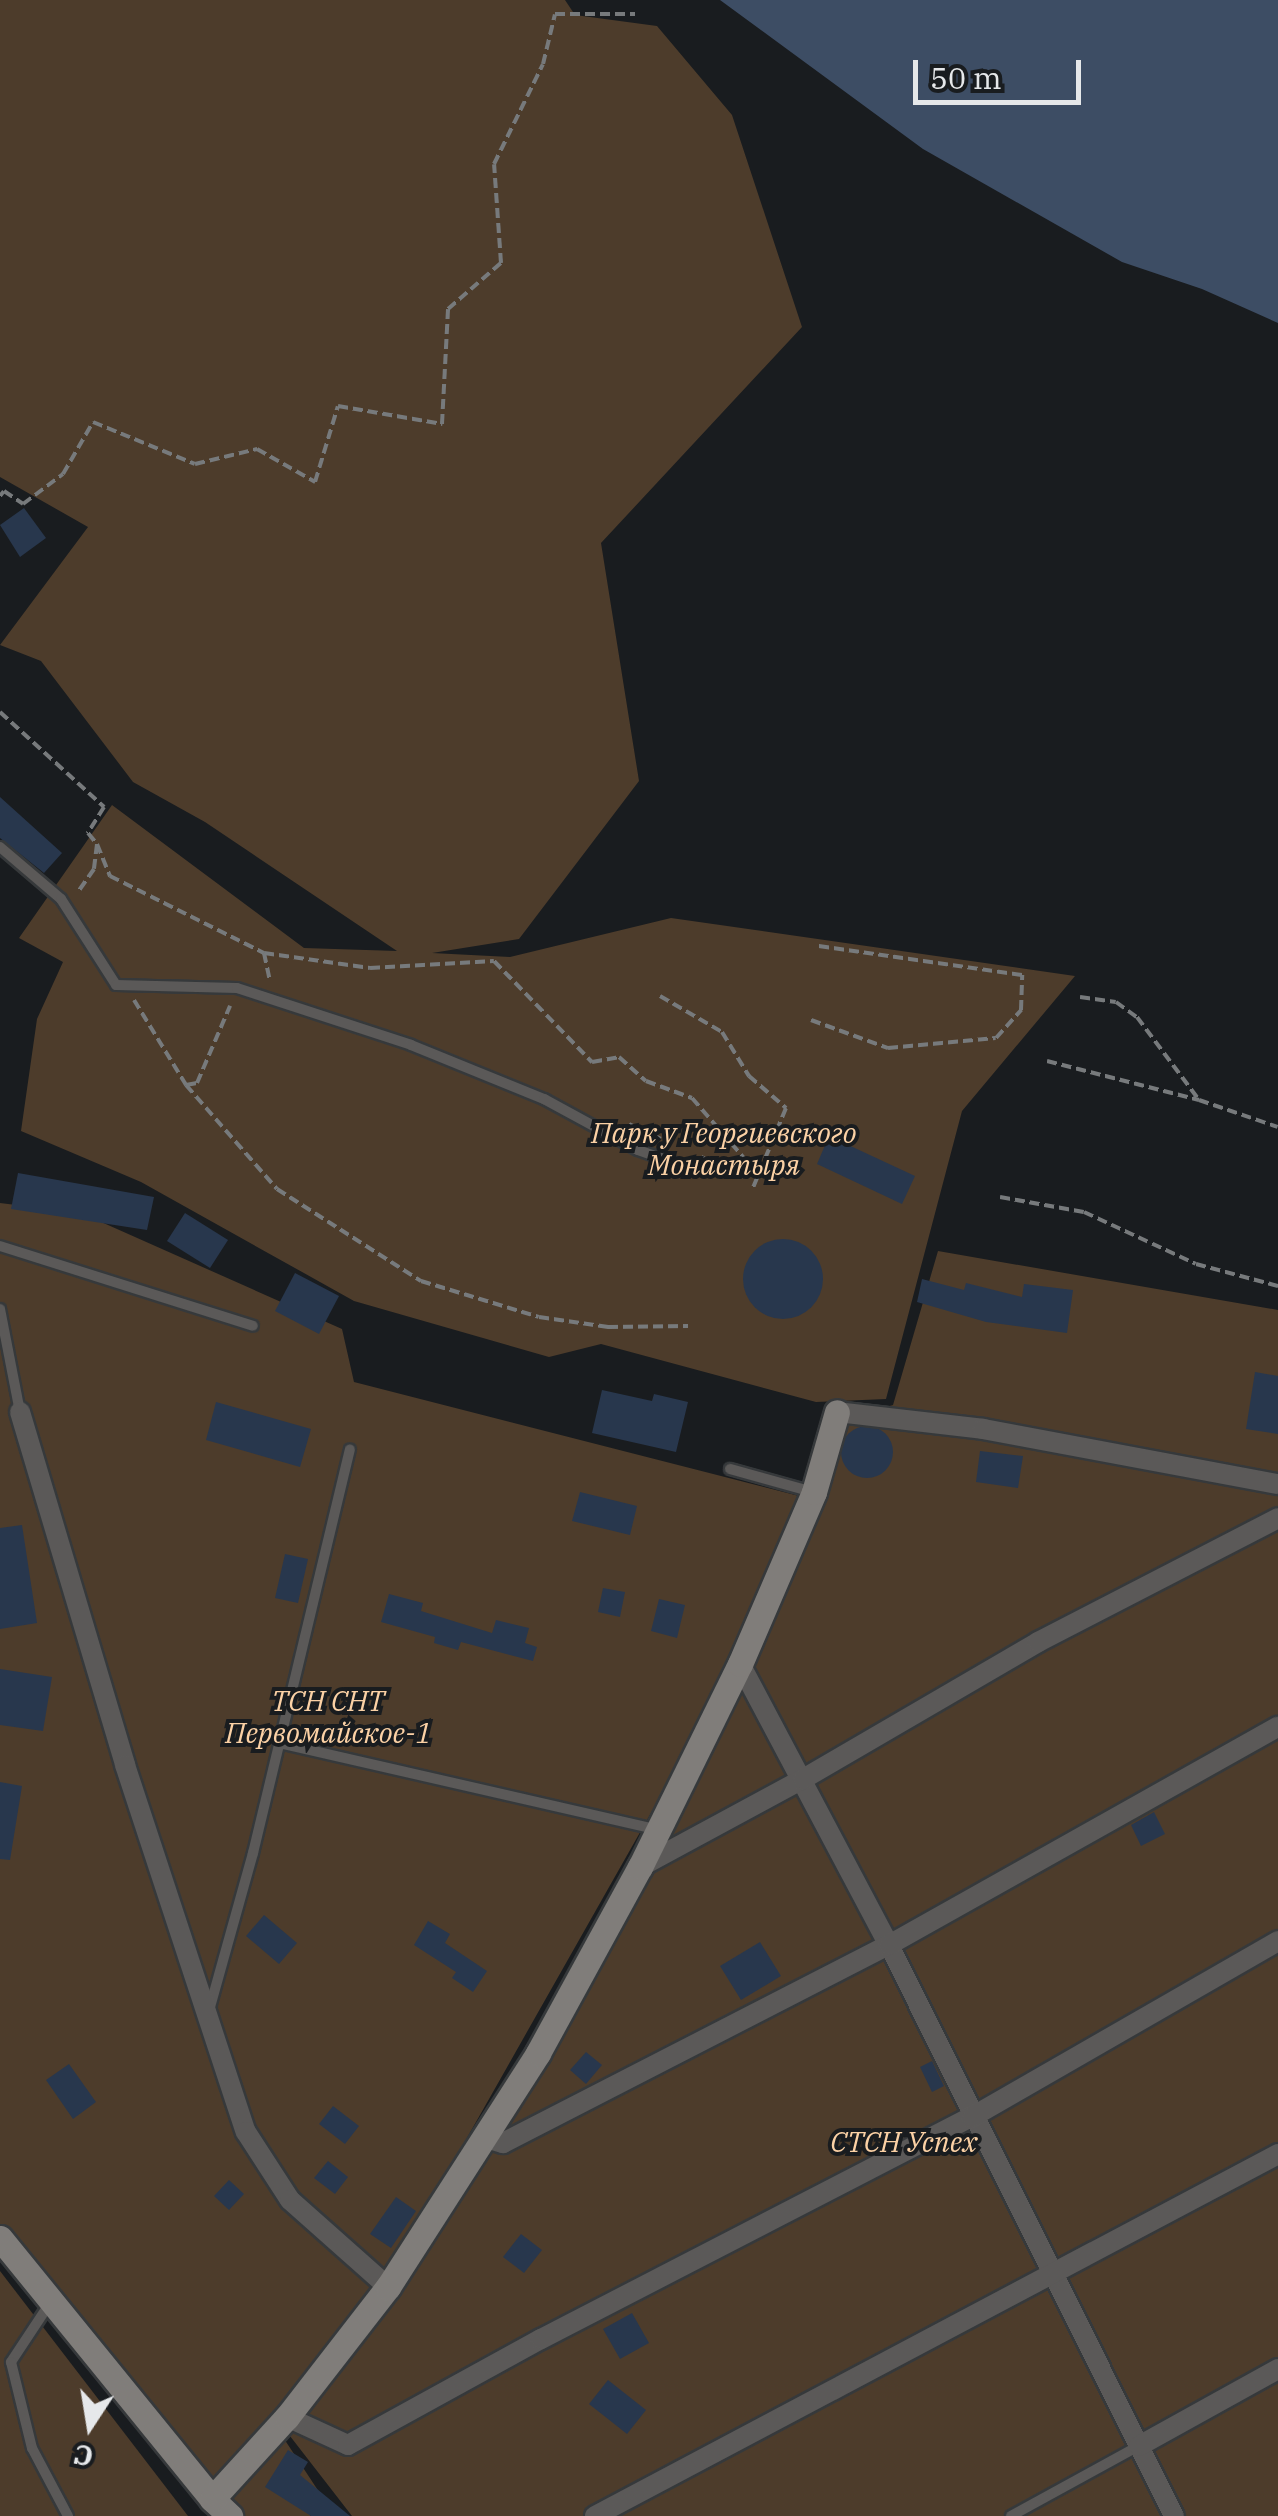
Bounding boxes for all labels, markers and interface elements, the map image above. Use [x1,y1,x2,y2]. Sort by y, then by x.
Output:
scale bar [918,40,1086,102]
text: 50 m [930,58,1002,97]
park label: Парк у Георгиевского Монастыря [591,1116,857,1182]
park label: ТСН СНТ Первомайское-1 [225,1684,431,1750]
park label: СТСН Успех [830,2125,978,2159]
north arrow [40,2376,140,2476]
text: С [71,2436,97,2476]

